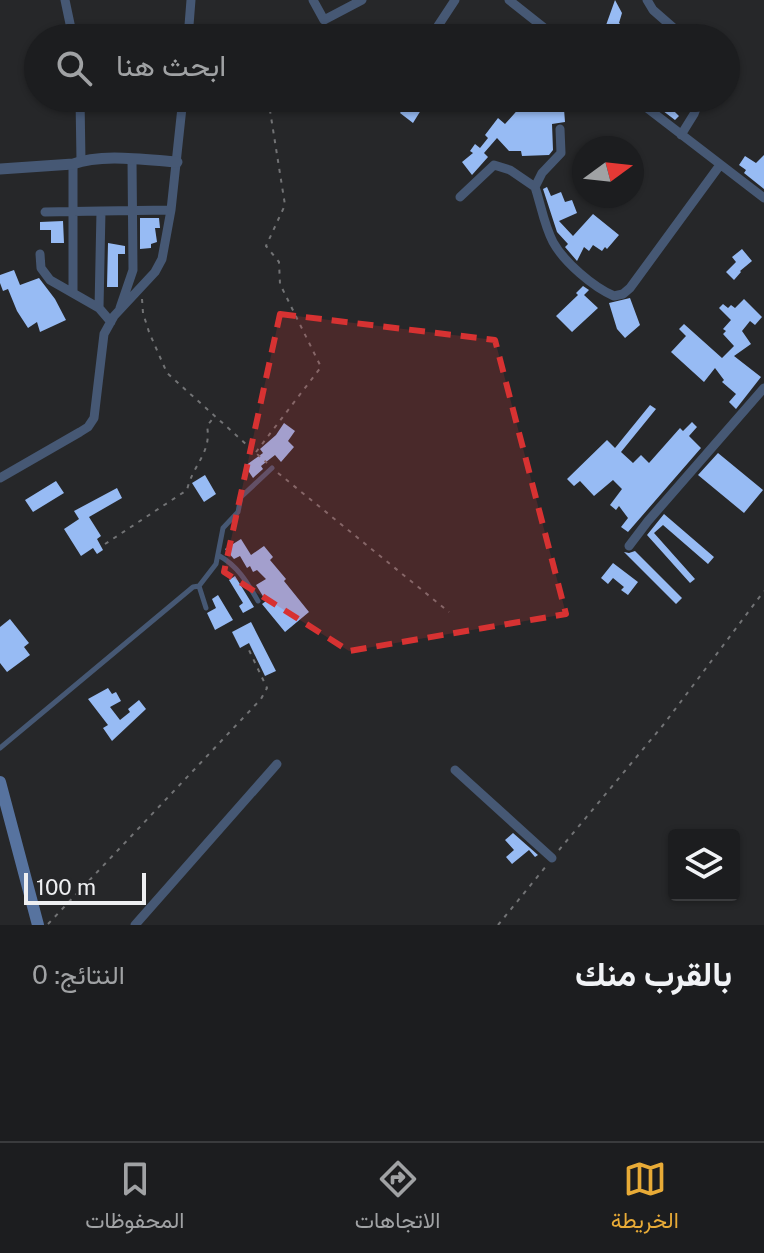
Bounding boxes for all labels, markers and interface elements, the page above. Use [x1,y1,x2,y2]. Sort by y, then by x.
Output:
search box [24,24,740,112]
icon: search [52,46,96,90]
text: ابحث هنا [116,47,226,83]
north arrow [572,136,644,208]
map controls [668,829,740,901]
button: layers [668,829,740,901]
scale bar [24,869,146,905]
text: 100 m [36,874,96,900]
text: بالقرب منك [575,954,732,994]
text: النتائج: 0 [32,959,125,990]
tab: المحفوظات [85,1157,184,1240]
tab: الاتجاهات [355,1157,440,1240]
tab: الخريطة [611,1157,679,1240]

